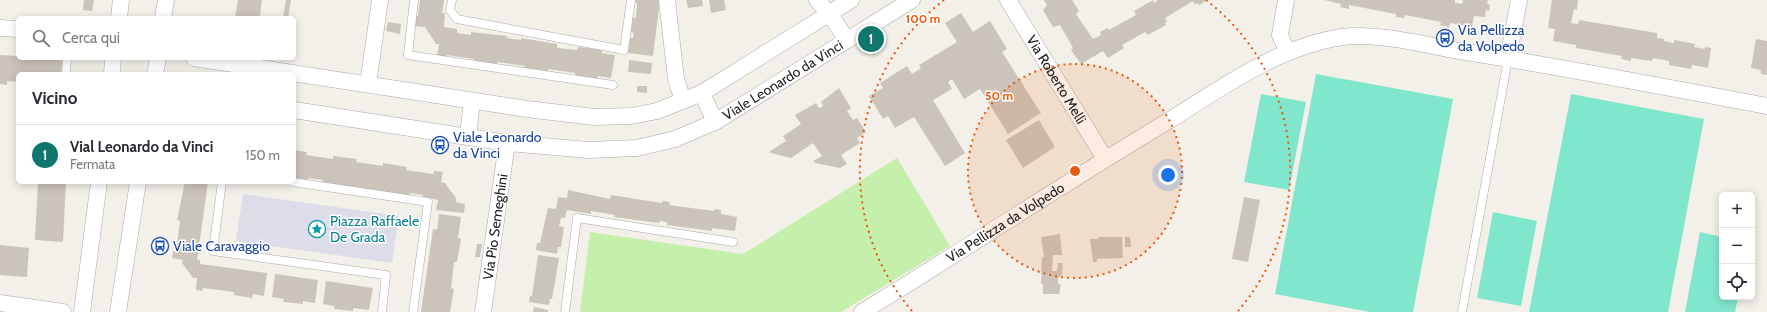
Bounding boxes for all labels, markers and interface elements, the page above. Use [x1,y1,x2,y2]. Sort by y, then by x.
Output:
text: 100 m [906,11,940,26]
search box [16,16,296,60]
place label: Via Pellizza da Volpedo [1458,21,1525,55]
pin: 1 [858,24,884,54]
icon: search [30,27,52,49]
bus stop icon: Via Pellizza da Volpedo [1435,28,1455,48]
text: Cerca qui [62,29,120,47]
street label: Via Roberto Melli [1023,32,1090,127]
street label: Viale Leonardo da Vinci [719,36,846,124]
text: Vicino [32,88,77,108]
text: 50 m [985,88,1013,103]
place label: Viale Leonardo da Vinci [453,128,542,162]
bus stop icon: Viale Leonardo da Vinci [430,135,450,155]
text: Vial Leonardo da Vinci [70,138,213,156]
text: 1 [43,147,47,163]
text: 150 m [245,147,280,163]
text: Fermata [70,156,115,172]
centre of rings [1068,164,1082,178]
your location [1158,165,1178,185]
street label: Via Pio Semeghini [479,173,512,281]
street label: Via Pellizza da Volpedo [943,178,1068,266]
map controls [1719,192,1755,300]
button: + [1719,192,1755,228]
place label: Piazza Raffaele De Grada [330,212,419,246]
place icon: Piazza Raffaele De Grada [307,219,327,239]
button: − [1719,228,1755,264]
bus stop icon: Viale Caravaggio [150,236,170,256]
place label: Viale Caravaggio [173,237,270,255]
button: locate [1719,264,1755,300]

